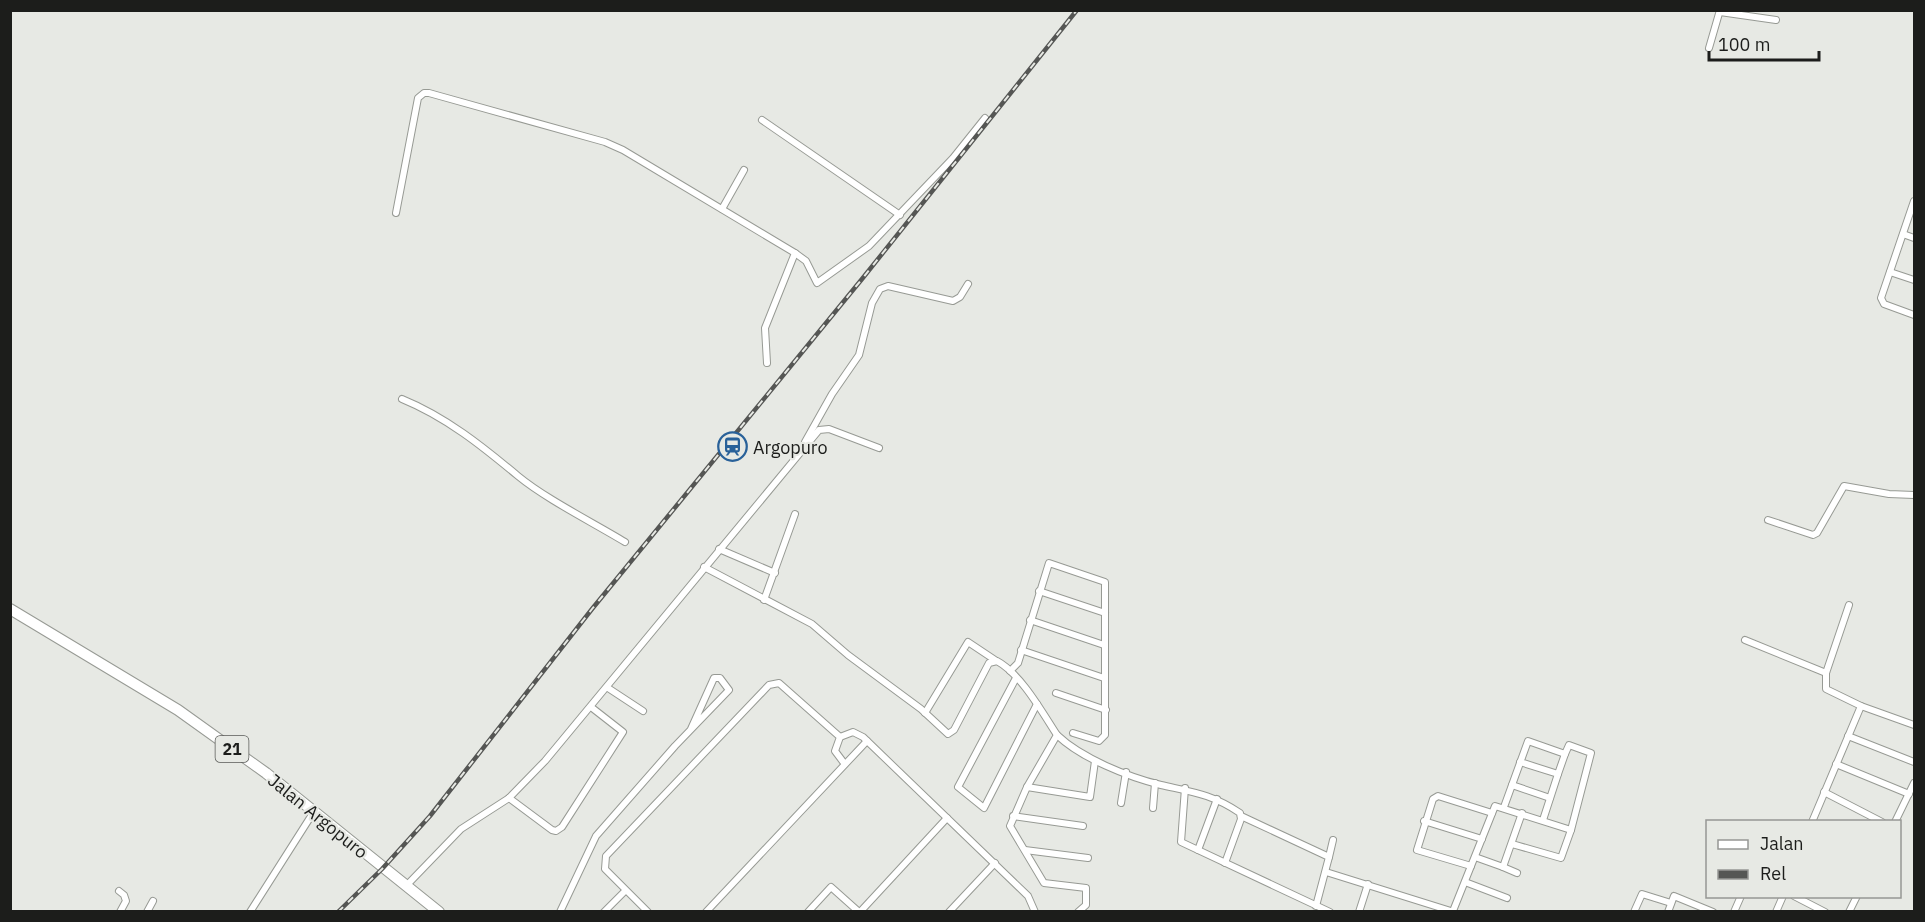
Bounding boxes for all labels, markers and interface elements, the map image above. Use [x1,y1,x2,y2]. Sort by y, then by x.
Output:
scale bar [1709,24,1818,62]
text: 100 m [1718,33,1770,56]
station icon: Argopuro [716,431,748,463]
place label: Argopuro [753,436,827,459]
road number: 21 [216,736,248,762]
street label: Jalan Argopuro [263,769,373,863]
legend [1706,820,1901,898]
text: Jalan [1760,832,1804,855]
text: Rel [1760,862,1786,885]

